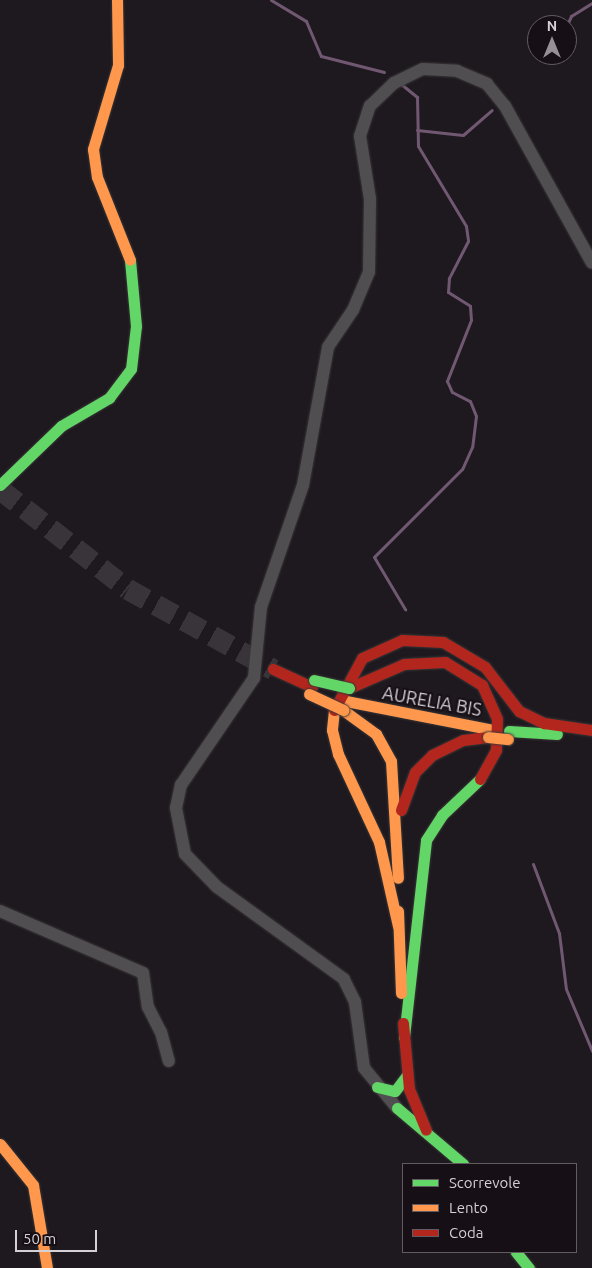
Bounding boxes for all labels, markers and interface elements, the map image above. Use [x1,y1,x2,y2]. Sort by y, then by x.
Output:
north arrow [527,15,577,65]
text: N [547,18,557,34]
street label: AURELIA BIS [381,682,483,720]
legend [402,1163,577,1253]
text: Scorrevole [449,1174,520,1191]
text: Lento [449,1199,488,1216]
scale bar [18,1220,100,1252]
text: Coda [449,1224,483,1241]
text: 50 m [23,1230,56,1247]

